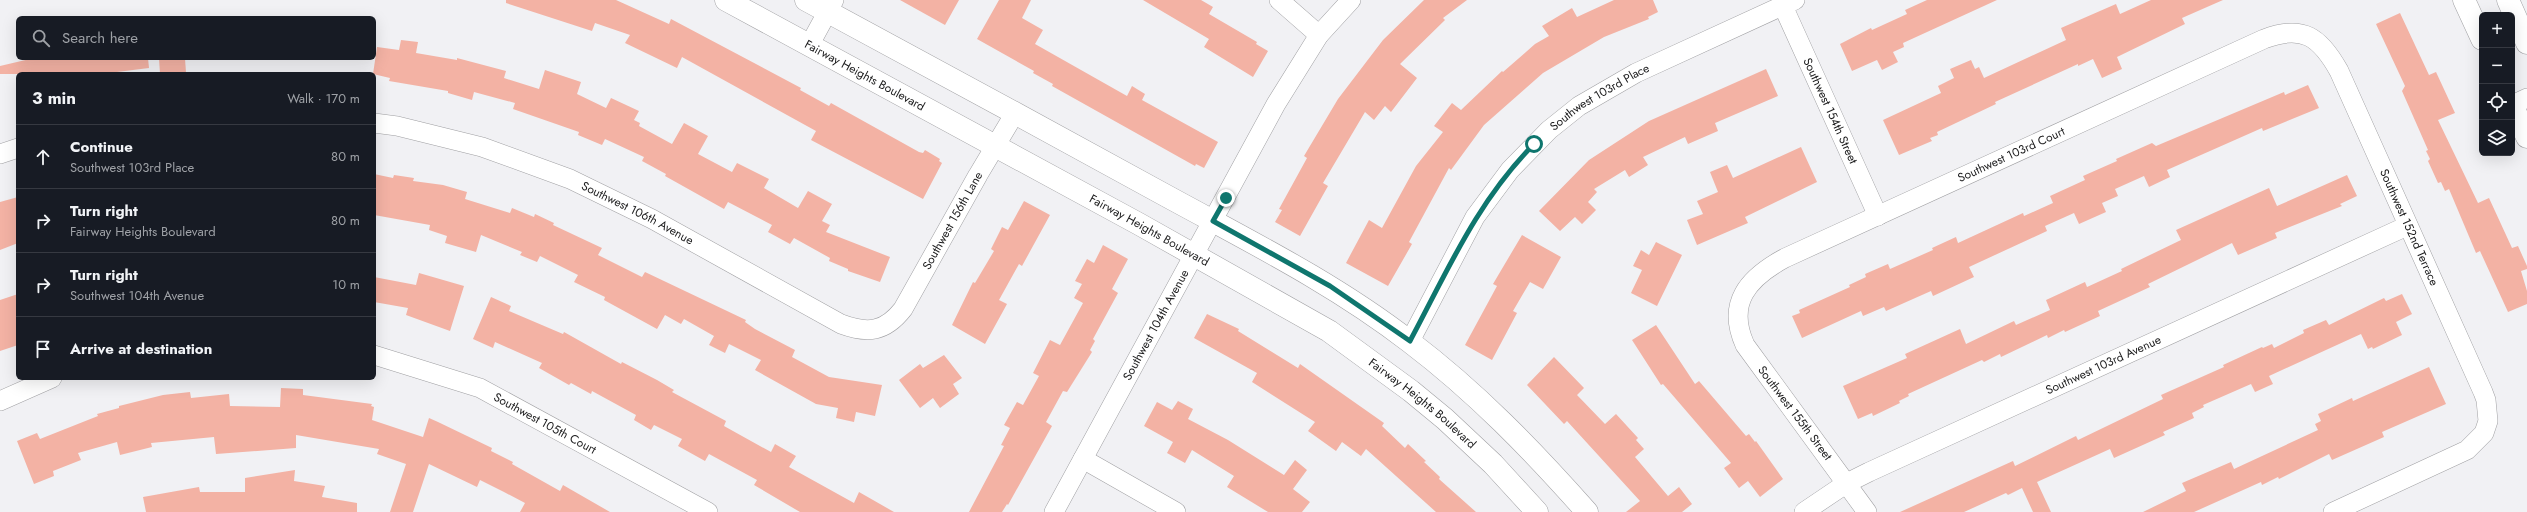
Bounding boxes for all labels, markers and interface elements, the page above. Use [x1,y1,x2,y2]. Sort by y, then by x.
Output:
map controls [2479,12,2515,156]
button: + [2479,12,2515,48]
search box [16,16,376,60]
icon: search [30,27,52,49]
text: Search here [62,27,138,49]
street label: Fairway Heights Boulevard [801,35,928,115]
button: − [2479,48,2515,84]
street label: Southwest 154th Street [1799,55,1862,167]
street label: Southwest 103rd Place [1546,59,1652,135]
button: locate [2479,84,2515,120]
text: 3 min [32,86,76,110]
text: Walk · 170 m [287,89,360,108]
button: layers [2479,120,2515,156]
street label: Southwest 103rd Court [1955,122,2068,187]
route start [1525,135,1543,153]
text: Continue [70,136,133,158]
icon: ahead [32,146,54,168]
text: 80 m [331,147,360,166]
text: Southwest 103rd Place [70,158,194,177]
street label: Southwest 152nd Terrace [2375,166,2443,289]
street label: Southwest 156th Lane [918,168,987,273]
street label: Southwest 106th Avenue [578,177,697,249]
route end [1217,189,1235,207]
street label: Fairway Heights Boulevard [1086,190,1213,271]
text: Turn right [70,200,138,222]
icon: right [32,210,54,232]
text: 80 m [331,211,360,230]
text: Fairway Heights Boulevard [70,222,216,241]
text: Turn right [70,264,138,286]
street label: Southwest 104th Avenue [1118,266,1193,384]
icon: right [32,274,54,296]
text: 10 m [332,275,360,294]
text: Southwest 104th Avenue [70,286,204,305]
street label: Southwest 103rd Avenue [2042,331,2164,399]
icon: arrive [32,338,54,360]
text: Arrive at destination [70,338,212,360]
street label: Fairway Heights Boulevard [1365,354,1480,453]
street label: Southwest 155th Street [1753,362,1837,464]
street label: Southwest 105th Court [490,388,600,459]

